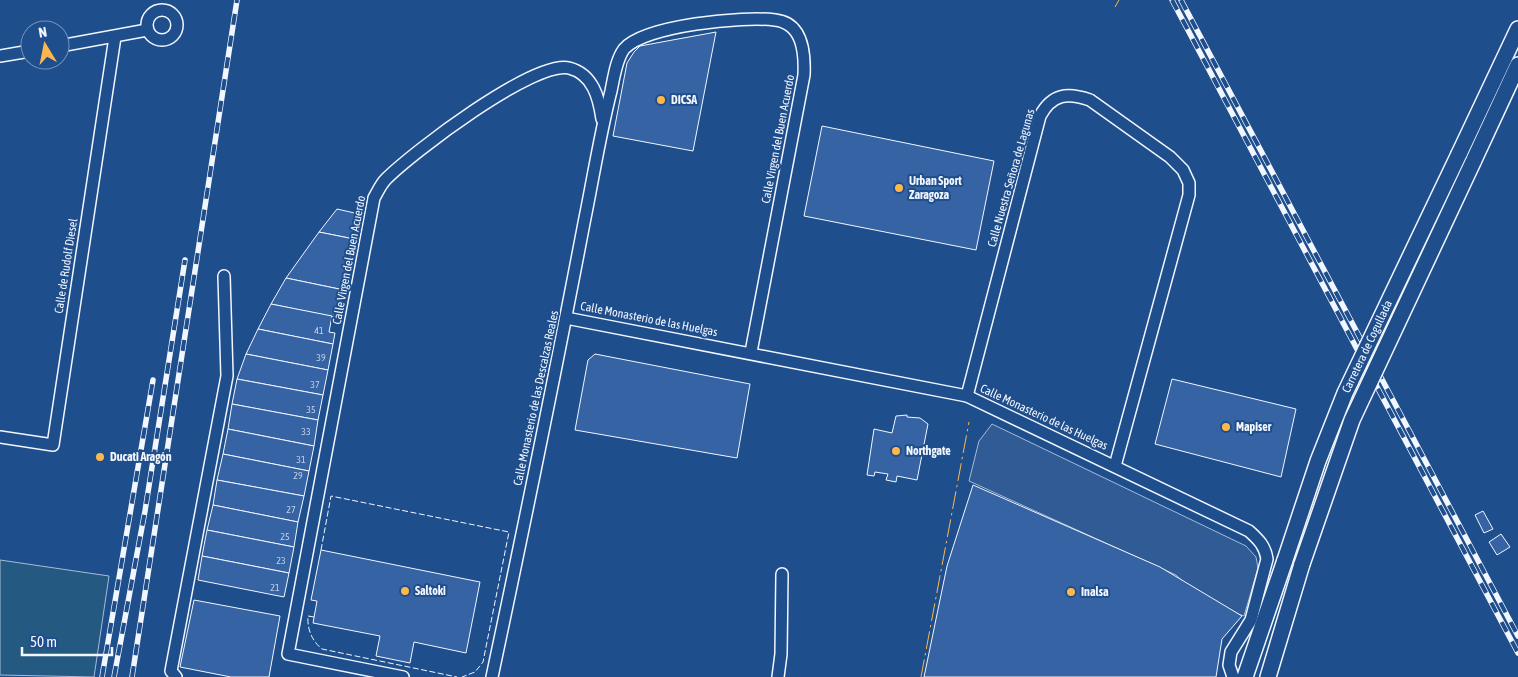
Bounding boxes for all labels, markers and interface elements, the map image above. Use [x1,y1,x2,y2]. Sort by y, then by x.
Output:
north arrow [20,20,70,70]
text: N [37,24,48,41]
street label: Calle Virgen del Buen Acuerdo [759,73,797,205]
place label: DICSA [671,93,697,107]
marker: DICSA [655,94,667,106]
street label: Calle Nuestra Señora de Lagunas [985,107,1037,249]
place label: Urban Sport Zaragoza [909,174,962,202]
marker: Urban Sport Zaragoza [893,182,905,194]
street label: Calle Virgen del Buen Acuerdo [330,194,368,326]
street label: Calle de Rudolf Diesel [52,217,81,315]
street label: Carretera de Cogullada [1339,298,1395,395]
street label: Calle Monasterio de las Huelgas [579,299,719,339]
street label: Calle Monasterio de las Descalzas Reales [511,309,561,487]
house number: 41 [314,325,324,336]
house number: 39 [316,352,326,363]
house number: 37 [310,379,320,390]
street label: Calle Monasterio de las Huelgas [978,381,1110,453]
house number: 35 [306,404,316,415]
place label: Mapiser [1236,420,1272,434]
marker: Mapiser [1220,421,1232,433]
house number: 33 [301,426,311,437]
place label: Northgate [906,444,951,458]
marker: Northgate [890,445,902,457]
place label: Ducati Aragón [110,450,172,464]
marker: Ducati Aragón [94,451,106,463]
house number: 31 [296,454,306,465]
house number: 29 [293,470,303,481]
house number: 27 [286,504,296,515]
house number: 25 [280,531,290,542]
house number: 23 [276,555,286,566]
house number: 21 [270,582,280,593]
place label: Saltoki [415,584,446,598]
marker: Saltoki [399,585,411,597]
place label: Inalsa [1081,585,1109,599]
marker: Inalsa [1065,586,1077,598]
scale bar [22,624,112,656]
text: 50 m [30,633,57,650]

